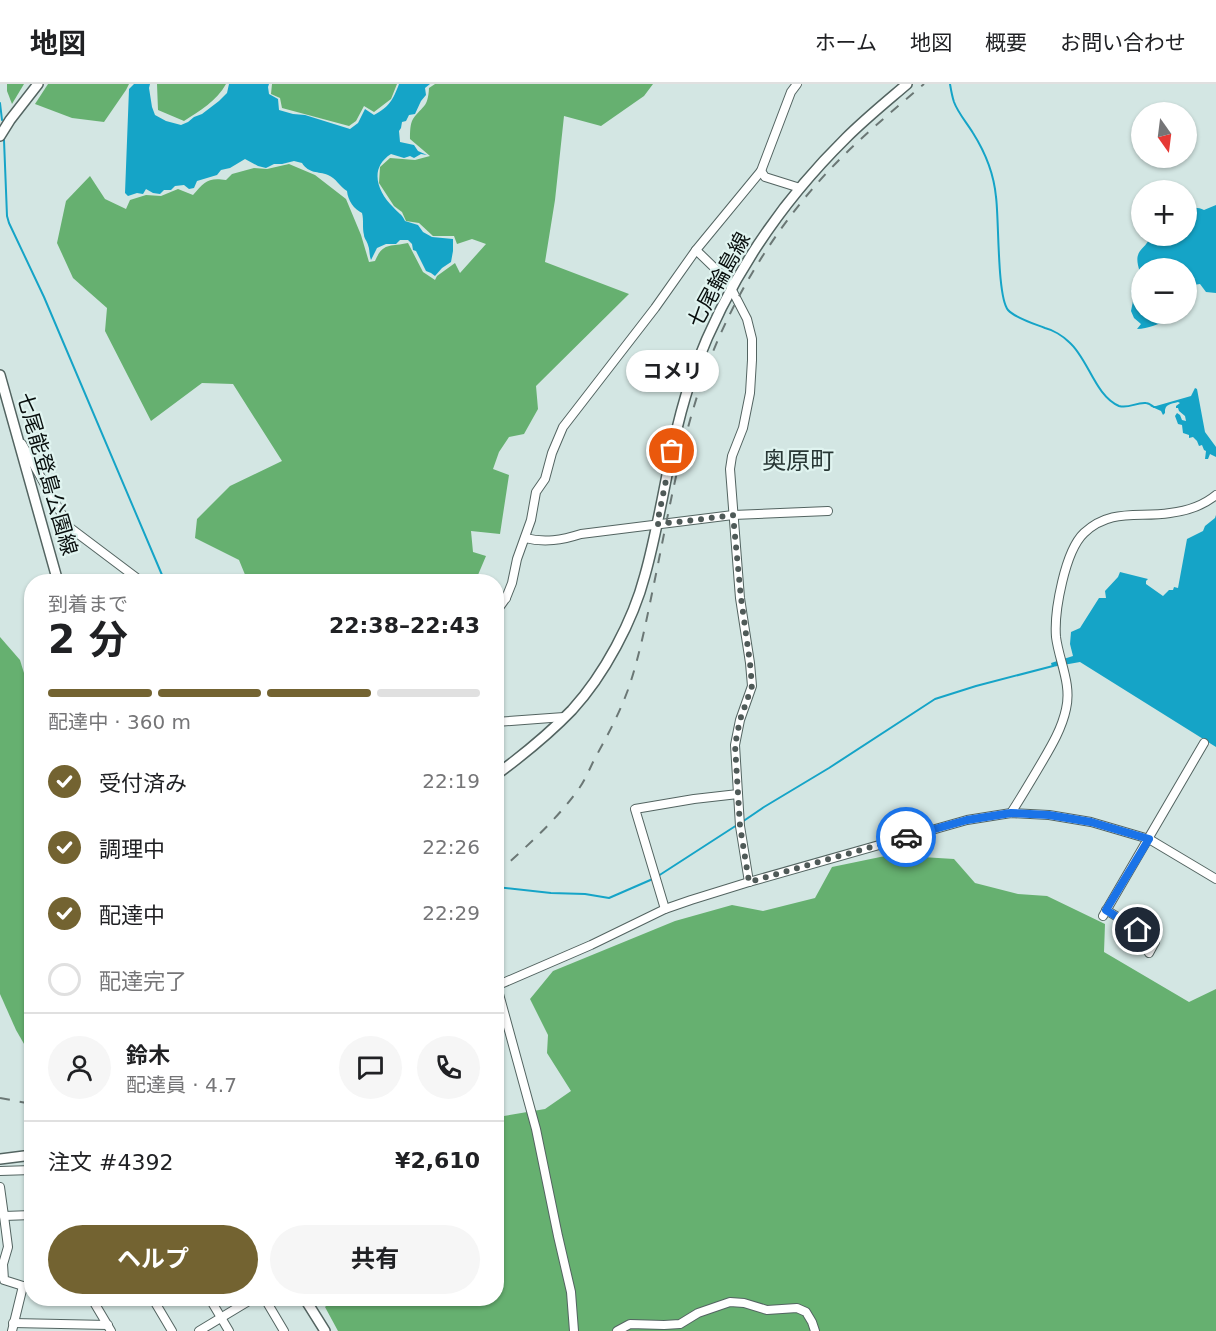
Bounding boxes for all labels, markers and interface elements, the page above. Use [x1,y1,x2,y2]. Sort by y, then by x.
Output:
text: 地図 [30,27,86,60]
text: ホーム [815,31,877,55]
text: 地図 [910,31,952,55]
text: 概要 [985,31,1027,55]
text: お問い合わせ [1060,31,1186,55]
north arrow [1131,102,1197,168]
map controls [1131,102,1197,324]
button: + [1131,180,1197,246]
street label: 七尾輪島線 [683,228,755,332]
button: − [1131,258,1197,324]
callout: コメリ [626,349,718,391]
text: コメリ [643,359,703,383]
street label: 七尾能登島公園線 [12,390,82,558]
pin [646,425,697,476]
icon: bag [655,434,688,467]
district label: 奥原町 [762,447,834,475]
text: 到着まで [48,592,128,616]
text: 22:38–22:43 [329,613,480,638]
text: 2 分 [48,617,128,662]
text: 配達中 · 360 m [48,710,191,734]
icon: check [48,765,81,798]
text: 22:19 [422,769,480,793]
text: 受付済み [99,771,187,796]
courier [876,807,936,867]
icon: car [890,821,923,854]
icon: check [48,831,81,864]
text: 22:26 [422,835,480,859]
text: 調理中 [99,837,165,862]
icon: check [48,897,81,930]
text: 22:29 [422,901,480,925]
text: 配達中 [99,903,165,928]
pin [1112,904,1163,955]
icon: home [1121,913,1154,946]
text: 配達完了 [99,969,187,994]
button: person [48,1036,111,1099]
button: chat [339,1036,402,1099]
button: phone [417,1036,480,1099]
text: 鈴木 [126,1043,170,1068]
text: 配達員 · 4.7 [126,1073,237,1097]
text: ¥2,610 [395,1148,480,1173]
text: 注文 #4392 [48,1150,173,1175]
button: ヘルプ [48,1225,258,1294]
button: 共有 [270,1225,480,1294]

